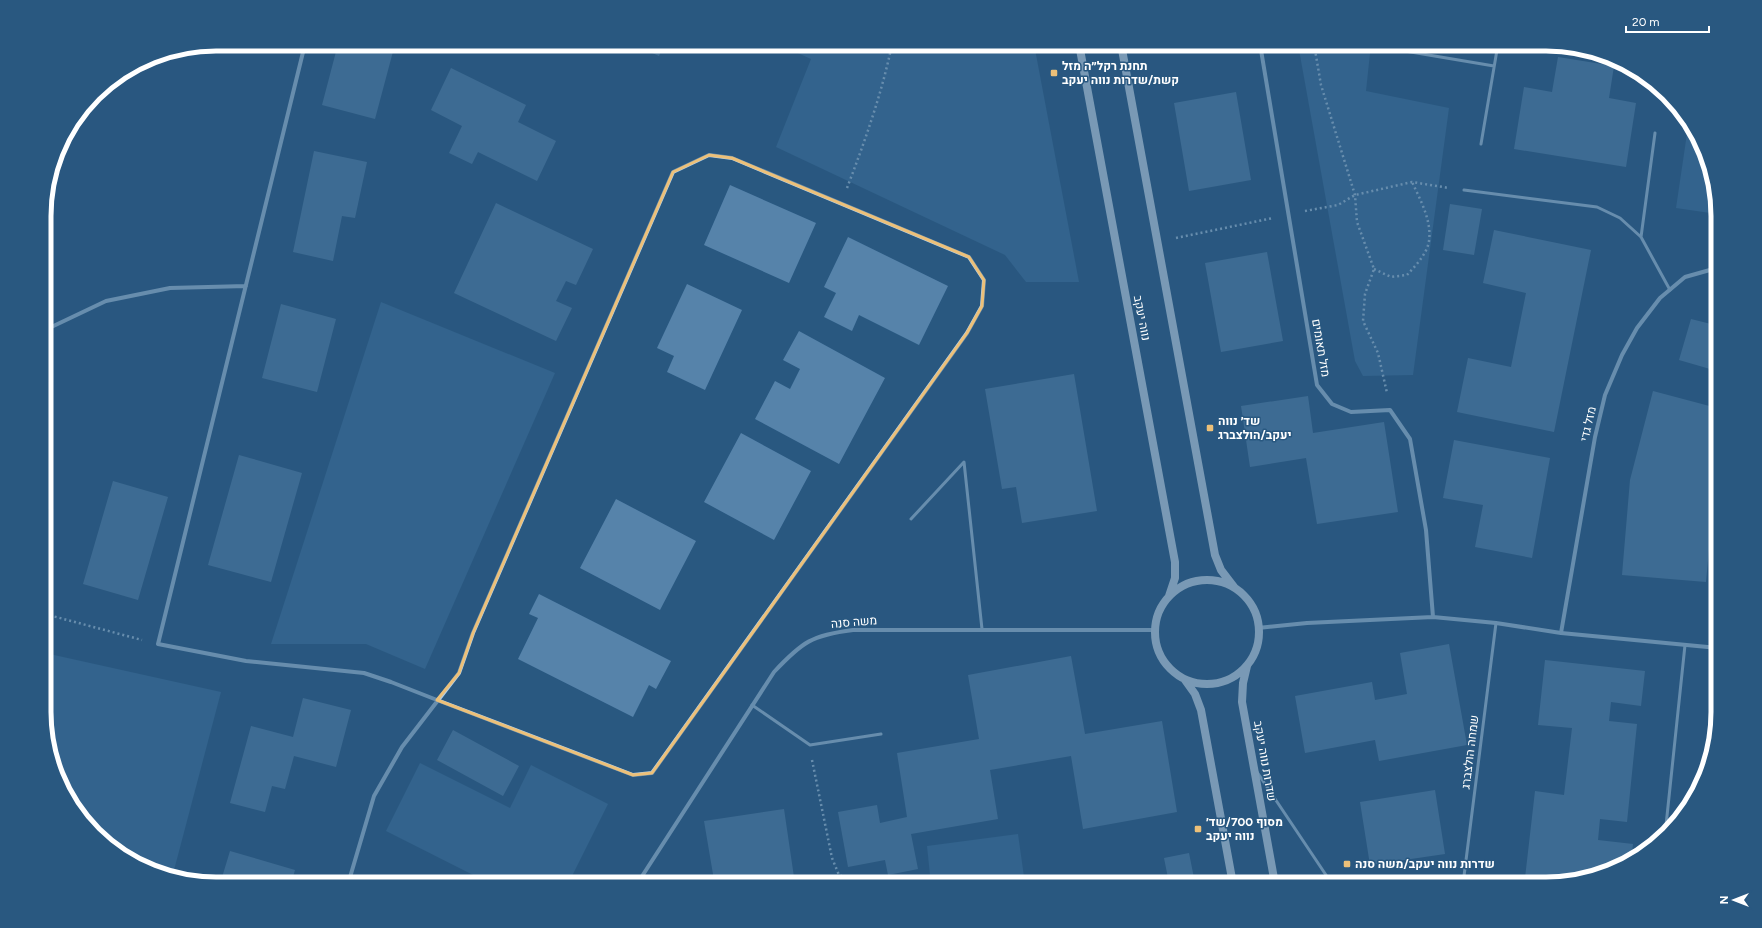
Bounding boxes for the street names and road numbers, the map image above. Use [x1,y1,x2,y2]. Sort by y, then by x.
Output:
street label: נווה יעקב [1131,294,1153,342]
street label: מזל תאומים [1309,318,1333,378]
street label: מזל גדי [1577,405,1599,443]
street label: משה סנה [830,613,878,631]
street label: שמחה הולצברג [1459,714,1481,790]
street label: שדרות נווה יעקב [1251,720,1279,802]

